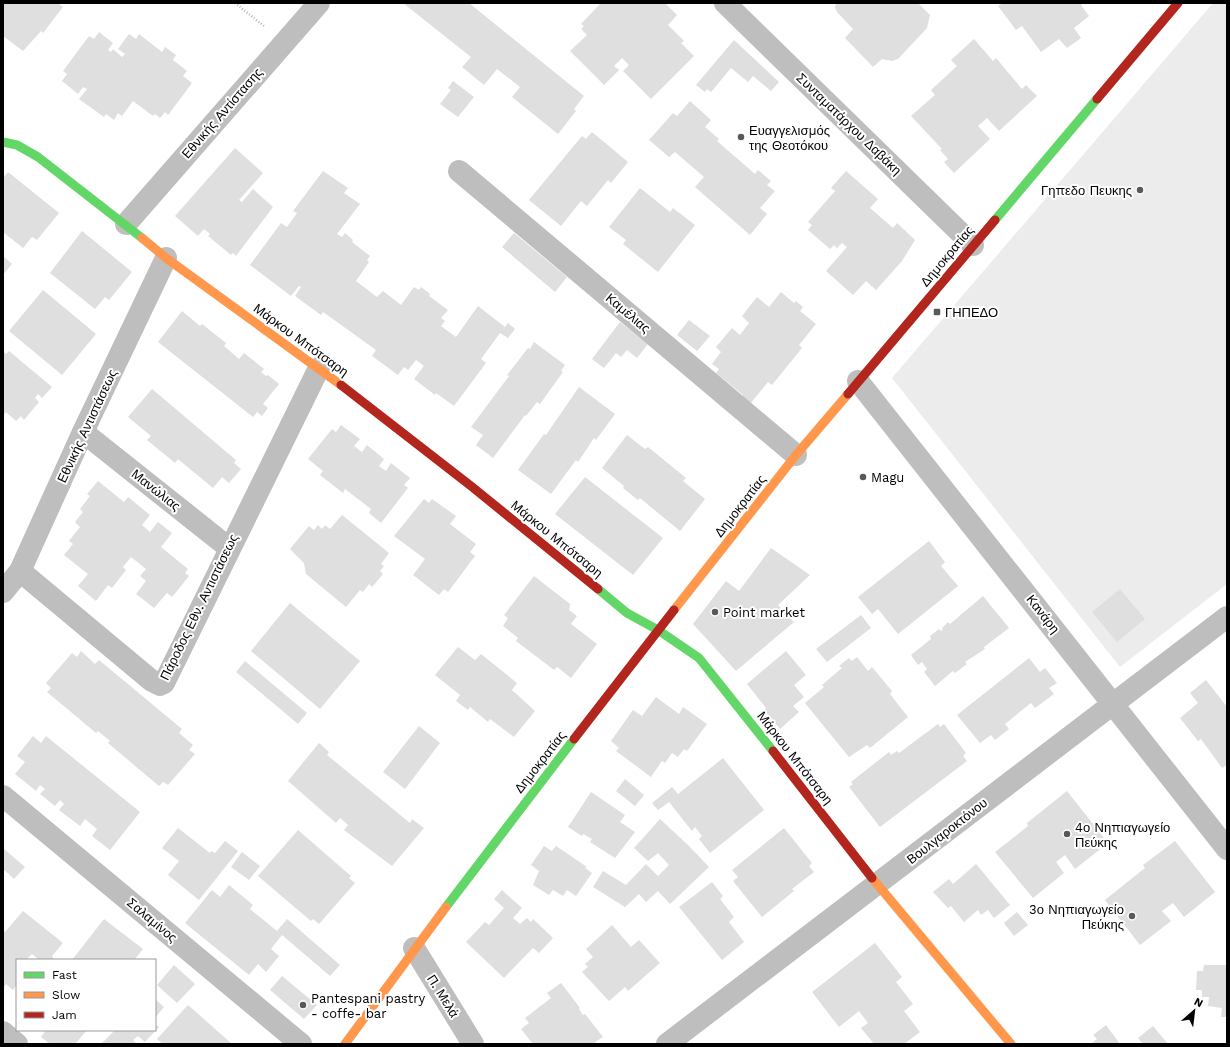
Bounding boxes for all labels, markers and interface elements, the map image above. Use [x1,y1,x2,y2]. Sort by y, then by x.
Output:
street label: Εθνικής Αντίστασης [179,65,265,161]
street label: Συνταματάρχου Δαβάκη [794,70,904,178]
place label: Ευαγγελισμός της Θεοτόκου [749,123,830,153]
marker: Ευαγγελισμός της Θεοτόκου [736,132,746,142]
place label: Γηπεδο Πευκης [1041,183,1132,198]
marker: Γηπεδο Πευκης [1135,185,1145,195]
street label: Δημοκρατίας [917,223,977,289]
street label: Καμέλιας [603,290,653,336]
street label: Μάρκου Μπότσαρη [251,301,351,379]
place label: ΓΗΠΕΔΟ [945,305,998,320]
marker: ΓΗΠΕΔΟ [932,307,942,317]
street label: Εθνικής Αντιστάσεως [54,367,120,485]
street label: Μανώλιας [129,466,183,514]
place label: Magu [871,470,904,485]
street label: Δημοκρατίας [711,472,769,540]
marker: Magu [858,472,868,482]
street label: Μάρκου Μπότσαρη [508,497,606,581]
street label: Πάροδος Εθν. Αντιστάσεως [157,532,241,682]
street label: Κανάρη [1023,592,1063,636]
place label: Point market [723,605,805,620]
marker: Point market [710,607,720,617]
street label: Μάρκου Μπότσαρη [754,709,836,807]
street label: Δημοκρατίας [511,728,569,796]
street label: Βουλγαροκτόνου [904,795,990,867]
place label: 4ο Νηπιαγωγείο Πεύκης [1075,820,1170,850]
marker: 4ο Νηπιαγωγείο Πεύκης [1062,829,1072,839]
street label: Σαλαμίνος [124,895,180,945]
place label: 3ο Νηπιαγωγείο Πεύκης [1029,902,1124,932]
marker: 3ο Νηπιαγωγείο Πεύκης [1127,911,1137,921]
legend [16,959,156,1031]
text: Fast [52,968,77,982]
street label: Π. Μελά [424,972,462,1021]
text: Slow [52,988,80,1002]
place label: Pantespani pastry - coffe- bar [311,991,426,1021]
north arrow [1174,991,1214,1031]
text: N [1192,995,1205,1010]
marker: Pantespani pastry - coffe- bar [298,1000,308,1010]
text: Jam [52,1008,77,1022]

